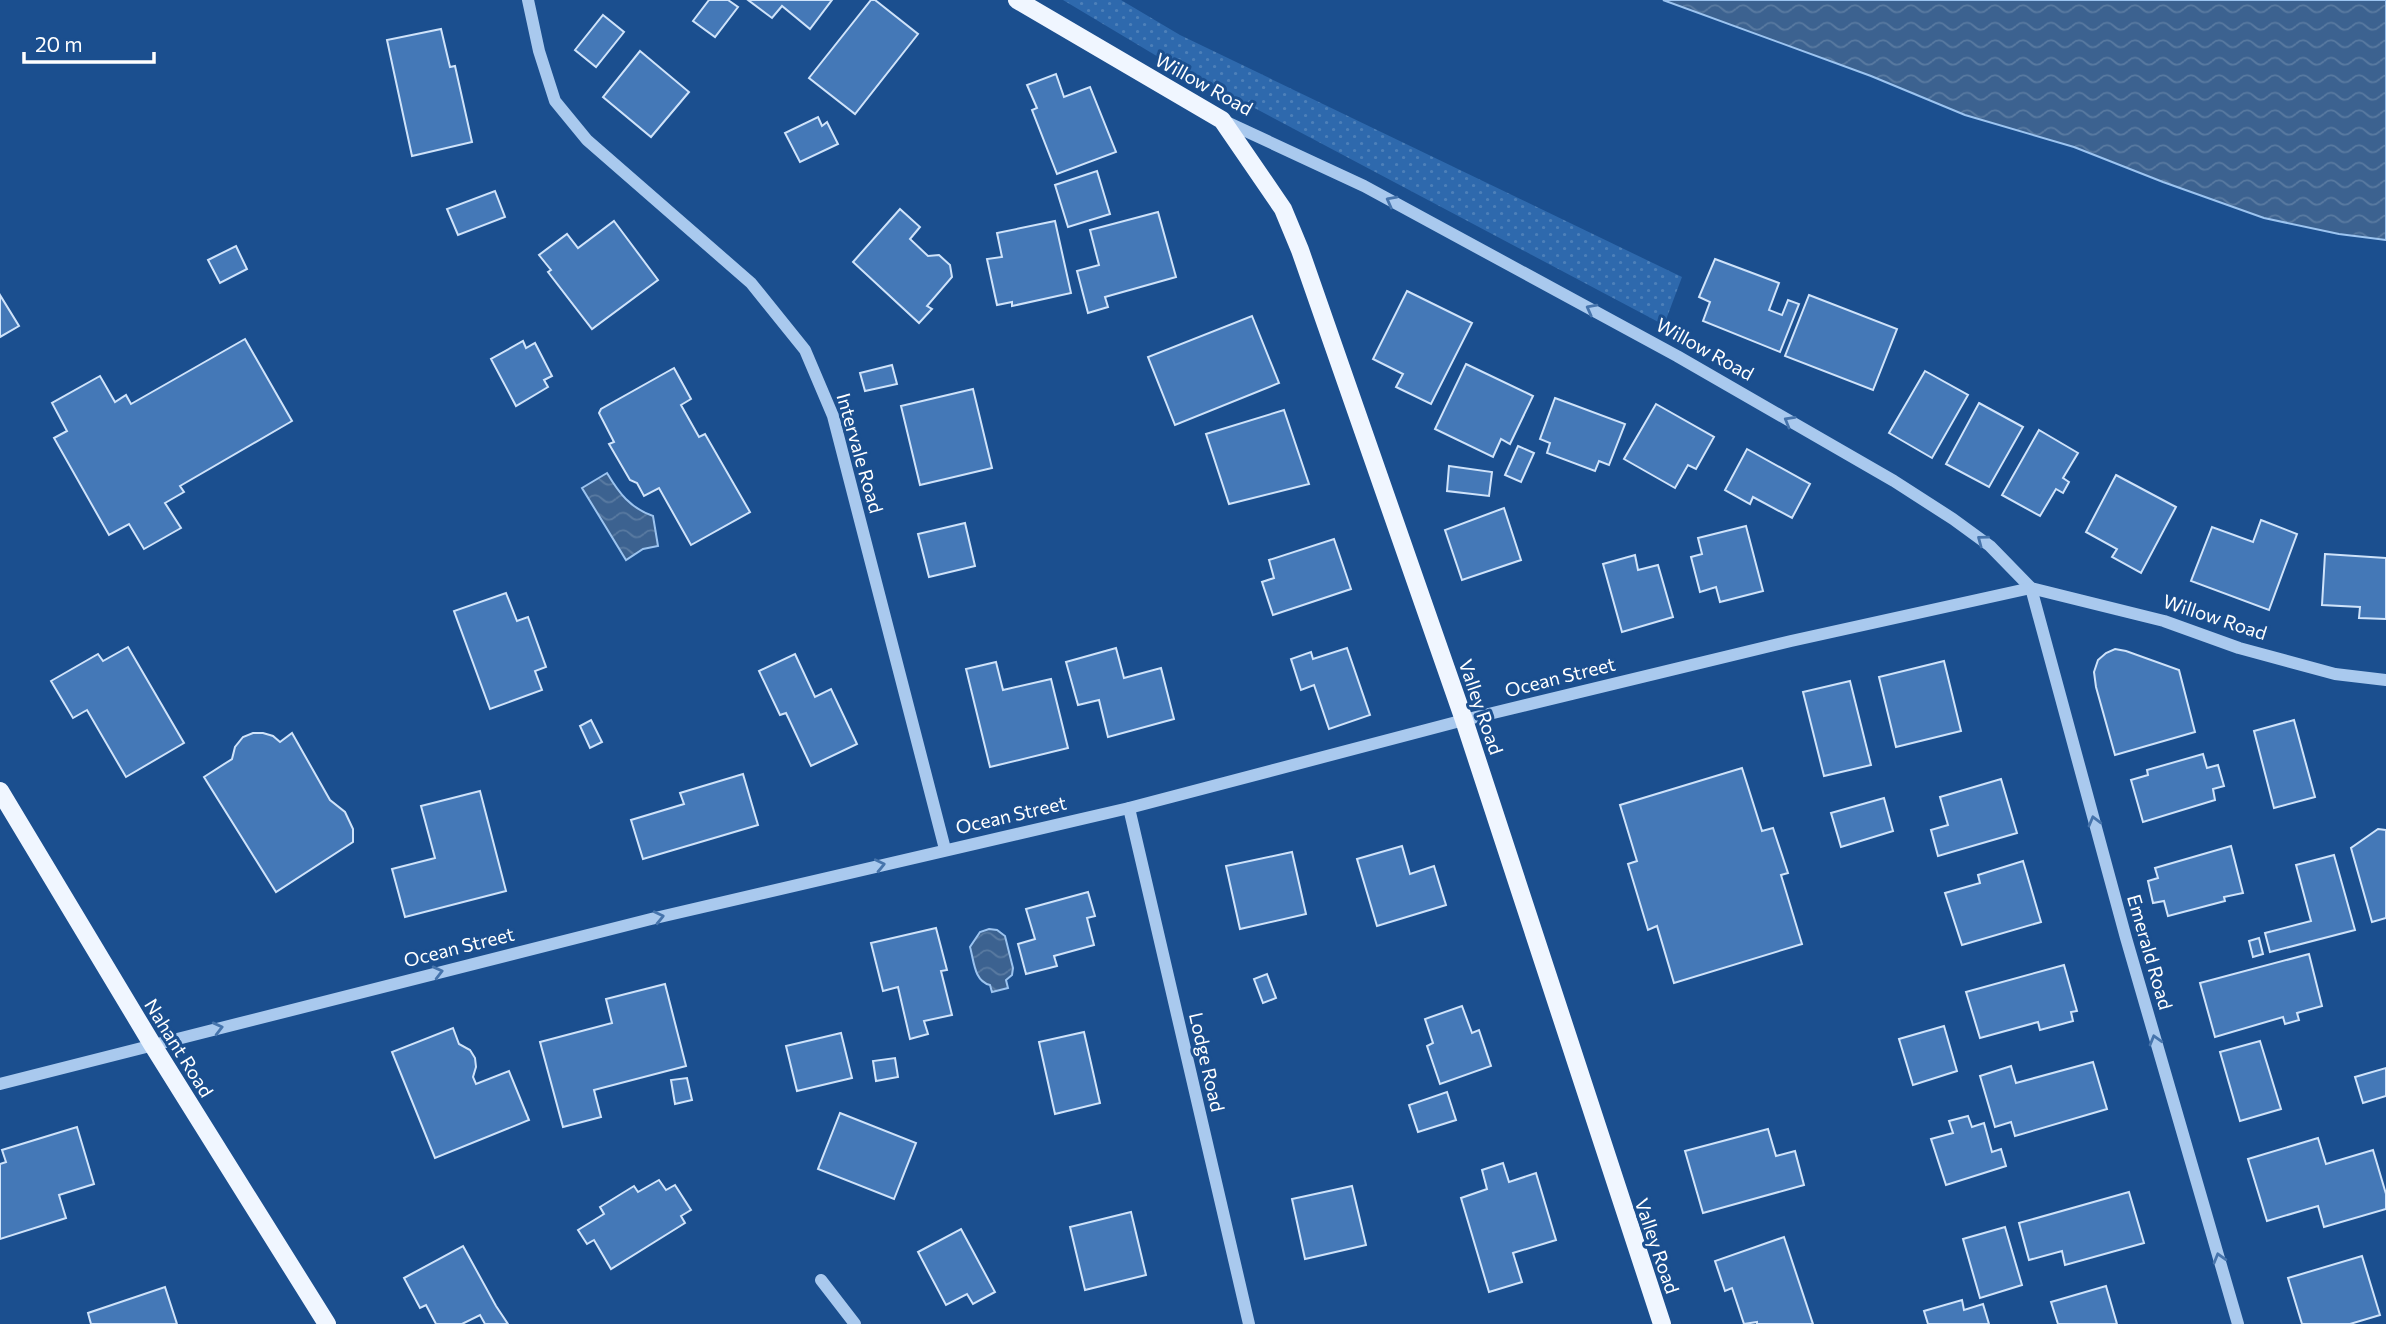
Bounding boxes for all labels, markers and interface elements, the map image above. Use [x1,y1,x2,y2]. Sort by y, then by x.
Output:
scale bar [24,21,154,65]
text: 20 m [35,31,83,56]
street label: Willow Road [1151,47,1257,120]
one-way arrow [1385,196,1398,209]
one-way arrow [1585,304,1598,318]
street label: Willow Road [1652,312,1758,385]
street label: Intervale Road [832,390,889,516]
one-way arrow [1784,416,1796,429]
one-way arrow [1978,536,1990,549]
street label: Willow Road [2160,589,2270,644]
street label: Ocean Street [1502,652,1618,701]
street label: Valley Road [1454,656,1509,758]
street label: Ocean Street [953,791,1069,838]
one-way arrow [2088,815,2102,827]
one-way arrow [874,858,886,873]
street label: Emerald Road [2123,891,2178,1012]
one-way arrow [653,911,665,925]
street label: Ocean Street [401,922,517,971]
one-way arrow [432,966,444,980]
street label: Nahant Road [140,994,219,1101]
street label: Lodge Road [1185,1010,1230,1114]
one-way arrow [212,1022,224,1036]
one-way arrow [2149,1034,2164,1046]
street label: Valley Road [1630,1195,1685,1297]
one-way arrow [2212,1253,2227,1265]

